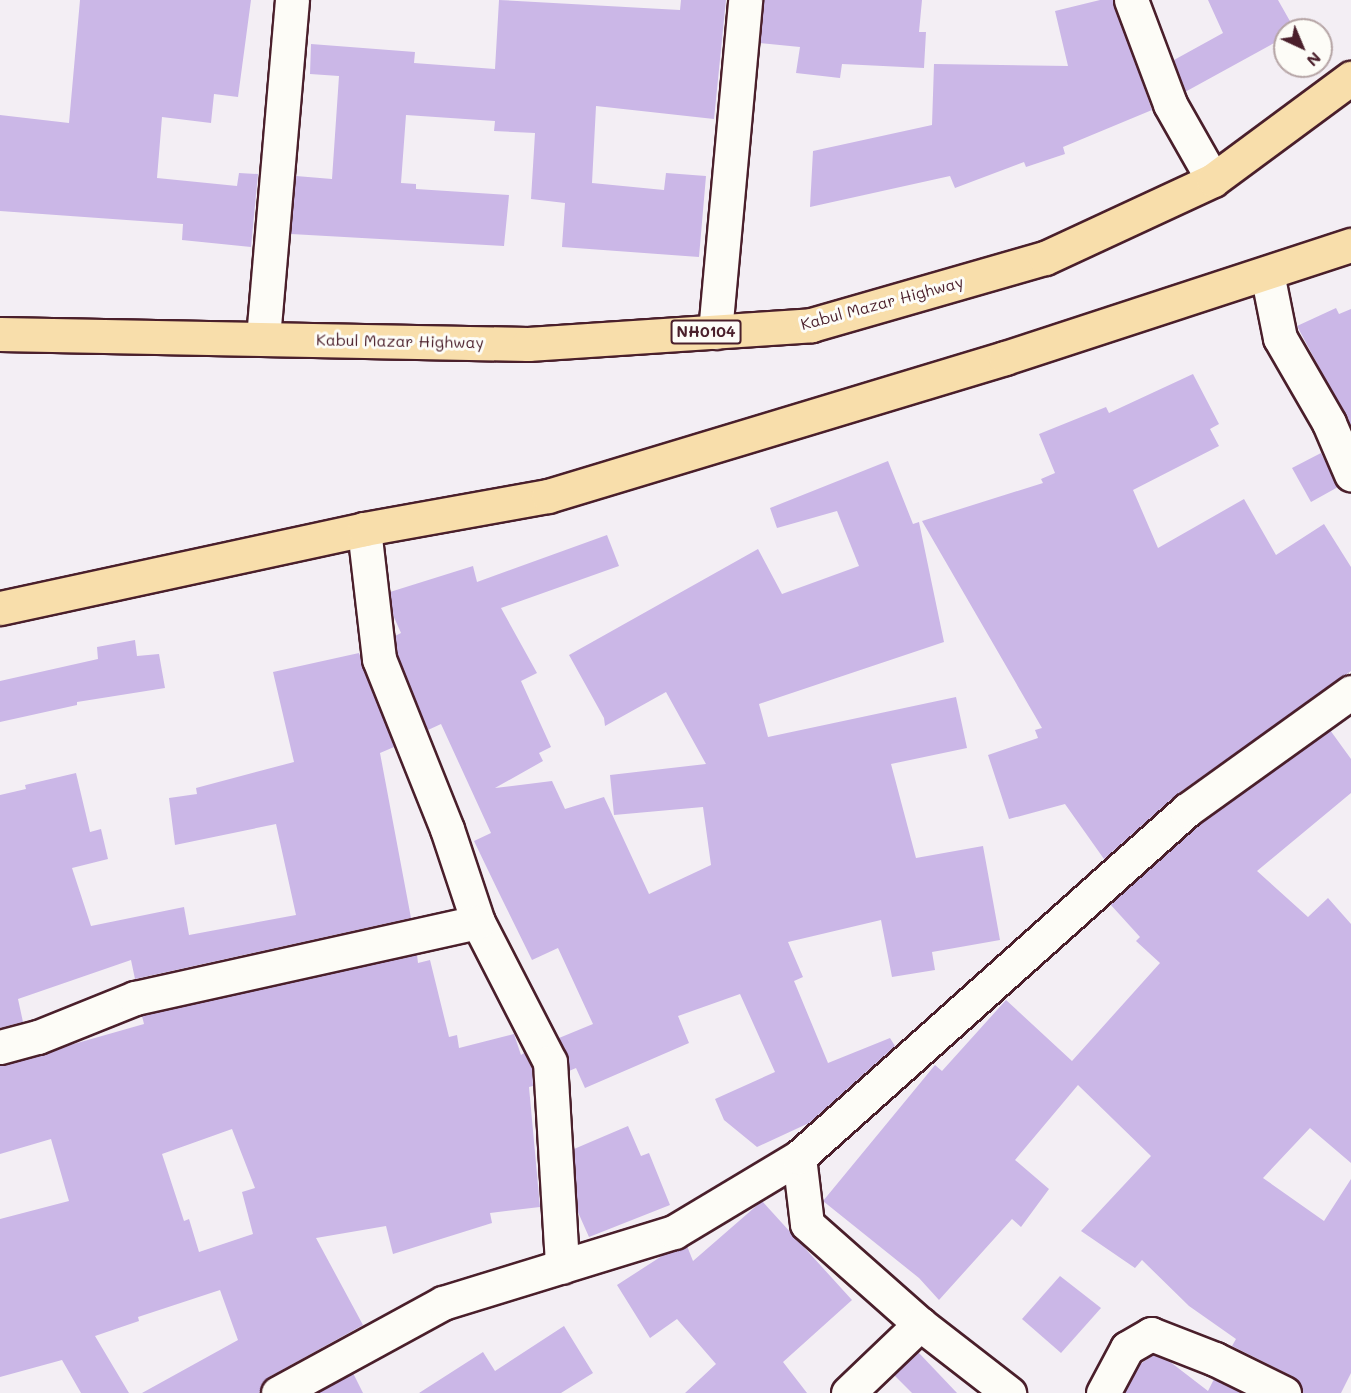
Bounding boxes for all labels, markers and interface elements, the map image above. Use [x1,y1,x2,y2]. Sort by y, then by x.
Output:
north arrow [1273,18,1333,78]
text: N [1303,48,1326,72]
street label: Kabul Mazar Highway [798,272,966,334]
road number: NH0104 [670,320,742,344]
street label: Kabul Mazar Highway [316,330,484,352]

